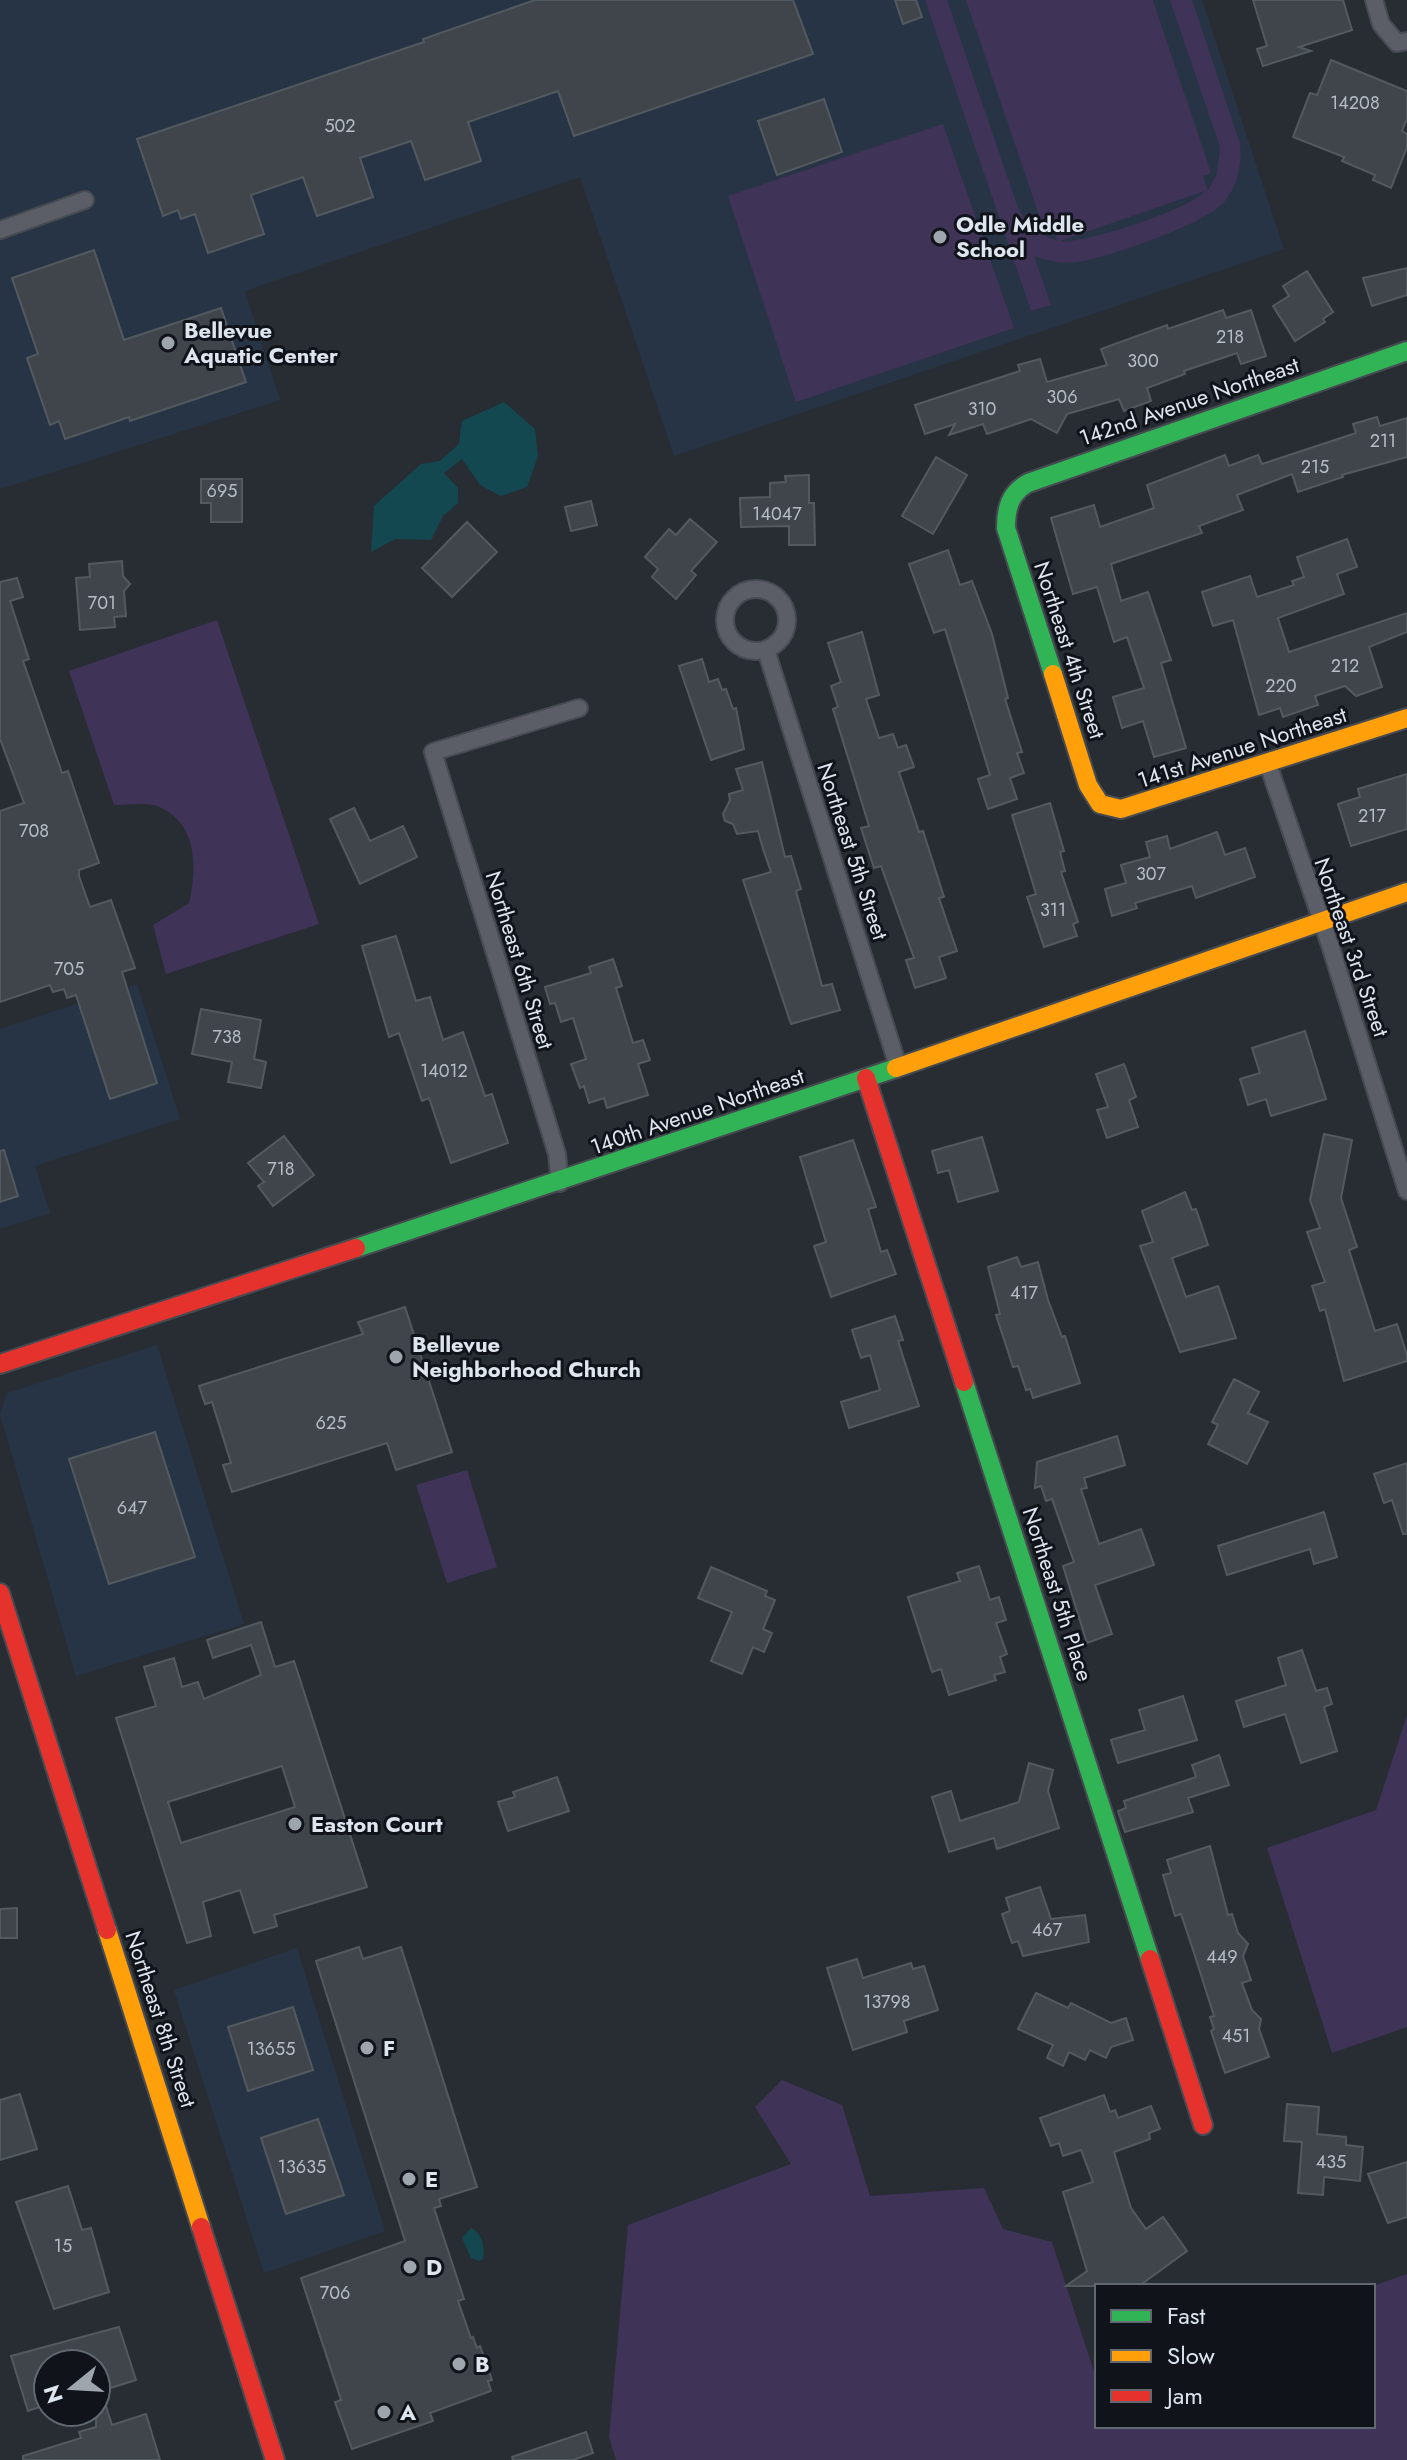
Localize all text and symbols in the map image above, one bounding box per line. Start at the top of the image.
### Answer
house number: 14208 [1330,90,1380,116]
house number: 502 [324,113,356,139]
place label: Odle Middle School [956,208,1084,265]
marker: Odle Middle School [931,228,949,246]
place label: Bellevue Aquatic Center [183,314,338,371]
house number: 218 [1216,324,1244,350]
marker: Bellevue Aquatic Center [159,334,177,352]
street label: 142nd Avenue Northeast [1075,348,1304,454]
house number: 300 [1127,348,1159,374]
house number: 306 [1047,384,1078,410]
house number: 310 [968,396,997,422]
house number: 211 [1370,428,1396,454]
house number: 215 [1301,454,1329,480]
house number: 695 [207,478,237,504]
house number: 14047 [752,501,802,527]
street label: Northeast 4th Street [1026,557,1114,744]
house number: 701 [88,590,116,616]
house number: 212 [1331,653,1359,679]
house number: 220 [1265,673,1297,699]
street label: 141st Avenue Northeast [1133,698,1351,796]
street label: Northeast 5th Street [809,758,897,944]
house number: 217 [1358,803,1386,829]
house number: 708 [19,818,49,844]
street label: Northeast 3rd Street [1306,853,1398,1041]
house number: 307 [1136,861,1167,887]
street label: Northeast 6th Street [478,867,563,1054]
house number: 311 [1040,897,1066,923]
house number: 705 [54,956,84,982]
house number: 738 [212,1024,242,1050]
house number: 14012 [420,1058,468,1084]
street label: 140th Avenue Northeast [586,1059,809,1163]
house number: 718 [267,1156,295,1182]
house number: 417 [1010,1280,1039,1306]
place label: Bellevue Neighborhood Church [412,1328,641,1385]
marker: Bellevue Neighborhood Church [387,1348,405,1366]
house number: 625 [316,1410,346,1436]
house number: 647 [117,1495,148,1521]
street label: Northeast 5th Place [1015,1503,1101,1685]
place label: Easton Court [311,1808,442,1840]
marker: Easton Court [286,1815,304,1833]
house number: 467 [1032,1917,1063,1943]
street label: Northeast 8th Street [117,1927,205,2112]
house number: 449 [1206,1944,1238,1970]
house number: 13798 [863,1989,911,2015]
house number: 451 [1222,2023,1250,2049]
place label: F [383,2032,395,2064]
house number: 13655 [247,2036,295,2062]
marker: F [358,2039,376,2057]
house number: 435 [1316,2149,1346,2175]
house number: 13635 [278,2154,326,2180]
place label: E [425,2163,438,2195]
marker: E [400,2170,418,2188]
house number: 15 [54,2233,72,2259]
place label: D [426,2251,442,2283]
marker: D [401,2258,419,2276]
house number: 706 [320,2280,350,2306]
legend [1095,2284,1375,2428]
text: Fast [1167,2298,1205,2333]
text: Slow [1167,2338,1215,2373]
north arrow [32,2348,112,2428]
place label: B [475,2348,490,2380]
marker: B [450,2355,468,2373]
text: Jam [1164,2378,1203,2413]
text: N [35,2381,71,2407]
place label: A [399,2396,417,2428]
marker: A [375,2403,393,2421]

